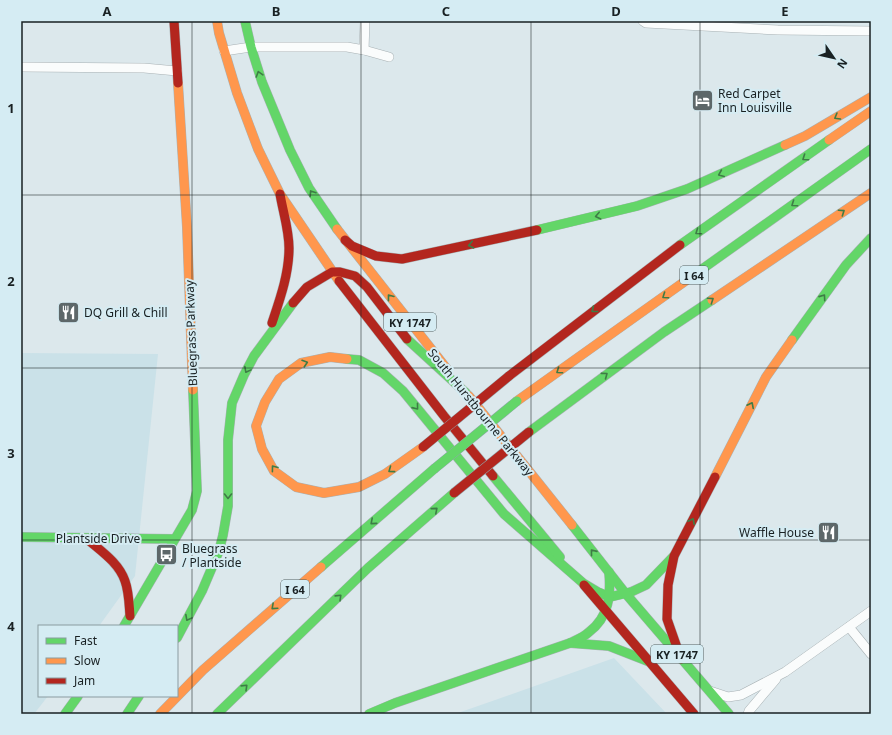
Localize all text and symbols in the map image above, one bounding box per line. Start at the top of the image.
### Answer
text: A [103,2,112,20]
text: B [272,2,280,20]
text: C [442,2,450,20]
text: D [611,2,621,20]
text: E [781,2,789,20]
north arrow [814,38,854,78]
text: N [834,56,851,72]
one-way arrow [255,71,264,78]
place label: Red Carpet Inn Louisville [718,85,792,116]
hotel icon: Red Carpet Inn Louisville [689,87,715,113]
text: 1 [7,99,15,117]
one-way arrow [834,112,841,120]
one-way arrow [802,153,809,160]
one-way arrow [717,169,725,177]
one-way arrow [309,190,317,197]
one-way arrow [791,199,798,206]
one-way arrow [838,210,845,217]
one-way arrow [595,211,602,220]
one-way arrow [695,227,702,235]
one-way arrow [468,240,474,248]
road number: I 64 [680,266,708,284]
text: 2 [7,272,15,290]
street label: Bluegrass Parkway [181,279,201,386]
one-way arrow [662,291,669,299]
one-way arrow [388,294,395,301]
one-way arrow [818,294,826,301]
one-way arrow [707,297,714,305]
restaurant icon: DQ Grill & Chill [56,299,82,325]
place label: DQ Grill & Chill [84,304,168,321]
one-way arrow [592,306,599,313]
road number: KY 1747 [384,313,436,331]
street label: South Hurstbourne Parkway [424,345,538,480]
one-way arrow [301,359,308,368]
one-way arrow [244,366,252,373]
one-way arrow [556,366,563,374]
one-way arrow [601,373,608,380]
one-way arrow [412,402,419,409]
one-way arrow [747,402,754,410]
text: 3 [7,444,15,462]
one-way arrow [389,465,396,472]
one-way arrow [271,466,278,473]
one-way arrow [224,493,232,499]
one-way arrow [430,507,438,514]
one-way arrow [370,517,377,524]
one-way arrow [687,518,695,525]
restaurant icon: Waffle House [816,519,842,545]
place label: Waffle House [739,524,814,541]
street label: Plantside Drive [56,530,141,547]
place label: Bluegrass / Plantside [182,540,242,571]
bus stop icon: Bluegrass / Plantside [153,542,179,568]
one-way arrow [591,550,598,557]
road number: I 64 [281,580,309,598]
one-way arrow [334,594,342,602]
one-way arrow [272,602,279,609]
one-way arrow [185,614,192,622]
text: 4 [7,617,15,635]
legend [38,625,178,697]
text: Fast [74,632,98,649]
road number: KY 1747 [651,645,703,663]
text: Slow [74,652,101,669]
text: Jam [73,672,95,689]
one-way arrow [240,684,248,692]

